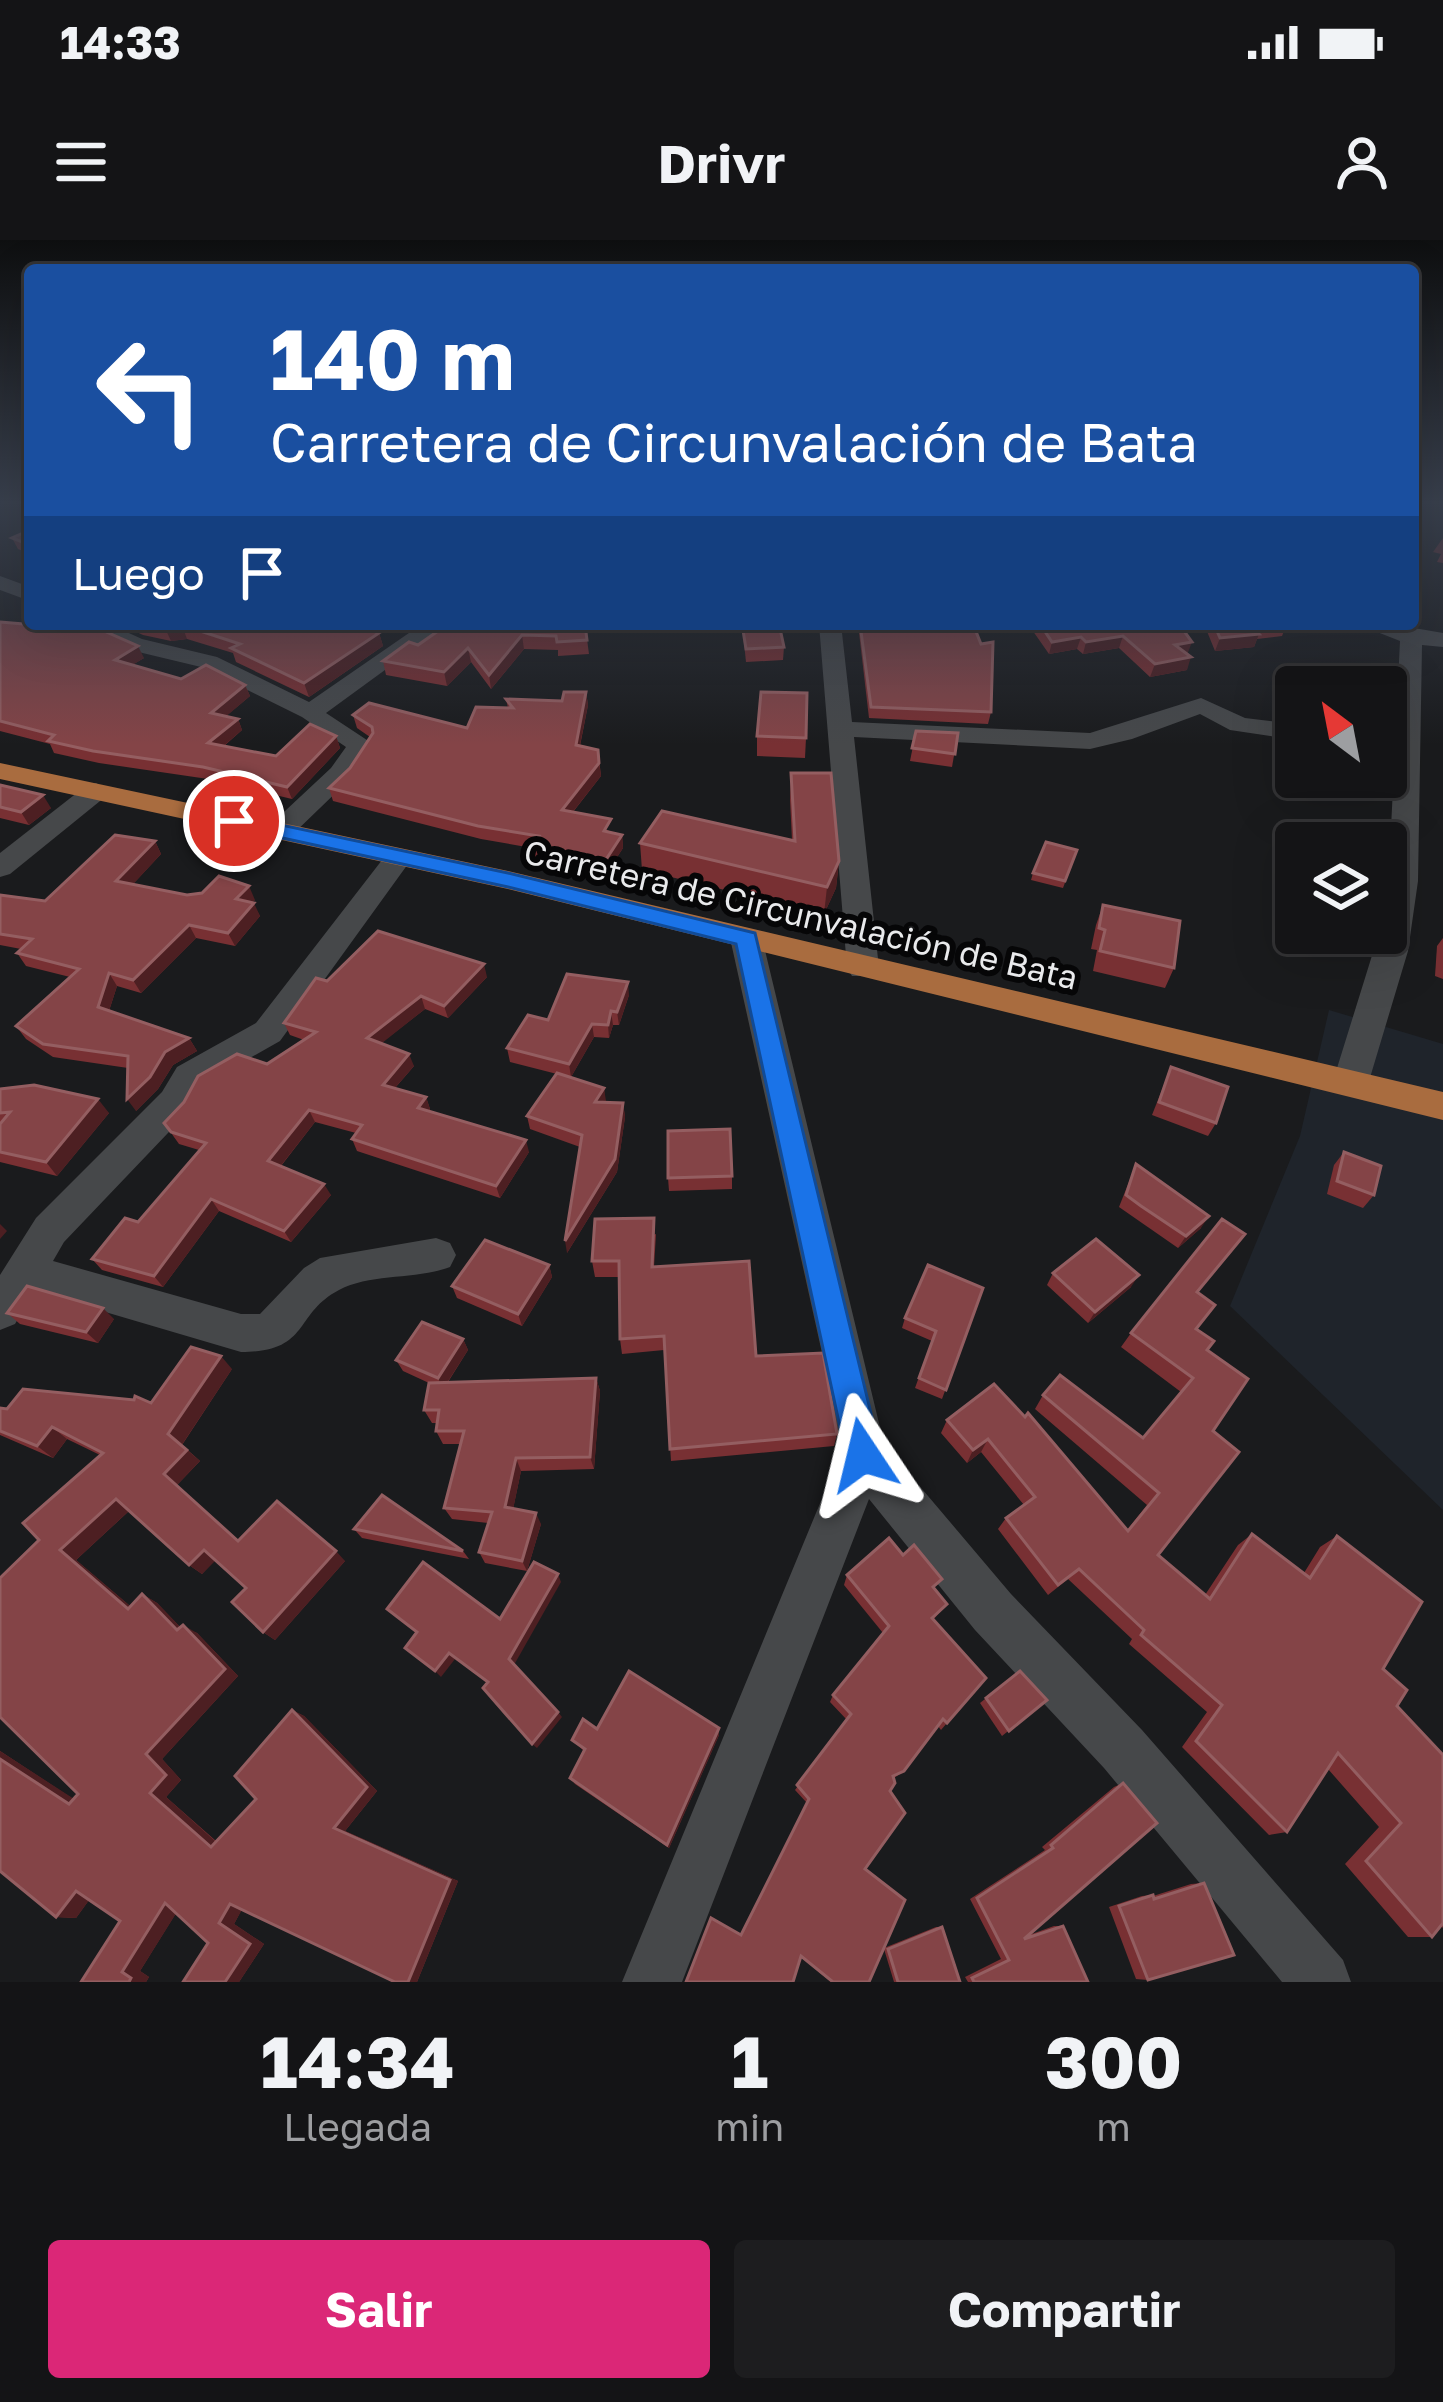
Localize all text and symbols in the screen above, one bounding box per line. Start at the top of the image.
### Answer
text: 14:33 [60,15,181,69]
icon: menu [48,129,114,195]
icon: person [1329,129,1395,195]
text: Drivr [658,130,785,195]
text: 140 m [270,308,515,408]
icon: left [72,312,228,468]
text: Carretera de Circunvalación de Bata [270,409,1198,474]
icon: arrive [229,540,295,606]
text: Luego [72,546,205,600]
north arrow [1275,666,1407,798]
map controls [1275,666,1407,954]
pin [183,770,285,872]
icon: arrive [201,788,267,854]
button: layers [1275,822,1407,954]
street label: Carretera de Circunvalación de Bata [520,831,1082,997]
position arrow [800,1392,926,1518]
text: 14:34 [261,2017,455,2104]
text: 1 [731,2017,768,2104]
text: 300 [1045,2017,1182,2104]
text: Llegada [283,2103,432,2150]
text: min [715,2103,784,2150]
text: m [1096,2103,1131,2150]
button: Salir [48,2240,710,2378]
button: Compartir [734,2240,1395,2378]

